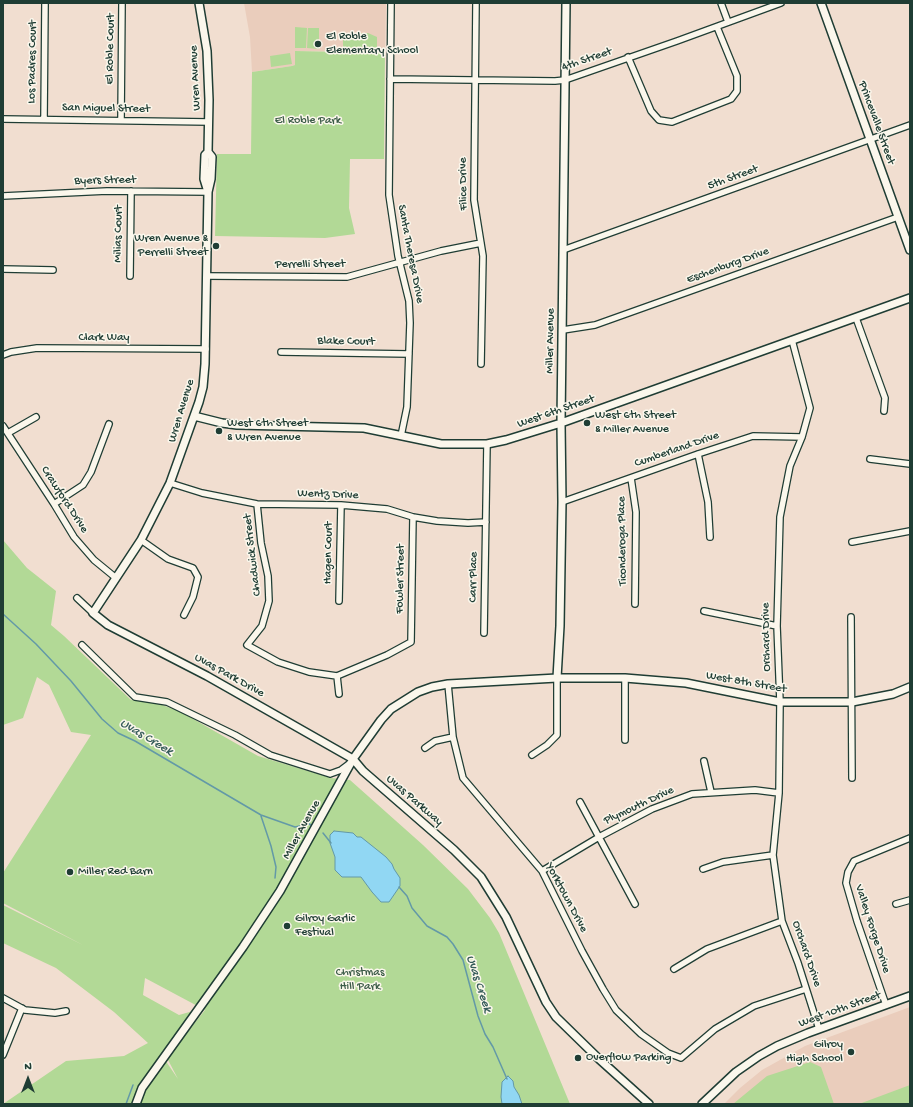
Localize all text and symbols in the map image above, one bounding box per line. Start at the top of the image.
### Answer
street label: El Roble Court [103,13,119,85]
street label: Los Padres Court [25,20,41,104]
place label: El Roble Elementary School [326,30,418,58]
marker: El Roble Elementary School [313,39,323,49]
street label: Wren Avenue [187,45,205,111]
street label: 4th Street [560,45,614,75]
street label: Princevalle Street [854,79,898,167]
street label: San Miguel Street [62,101,150,117]
park label: El Roble Park [275,114,341,128]
street label: Filice Drive [456,157,472,211]
street label: 5th Street [706,162,760,194]
street label: Byers Street [74,173,136,189]
street label: Santa Theresa Drive [393,203,427,305]
street label: Milias Court [111,205,127,263]
place label: Wren Avenue & Perrelli Street [134,232,208,260]
marker: Wren Avenue & Perrelli Street [211,241,221,251]
street label: Eschenburg Drive [685,244,771,288]
street label: Perrelli Street [275,258,345,272]
street label: Miller Avenue [543,308,559,374]
street label: Clark Way [78,331,130,345]
street label: Blake Court [317,334,375,350]
street label: Wren Avenue [166,378,198,444]
street label: West 6th Street [515,392,597,432]
place label: West 6th Street & Miller Avenue [595,409,676,437]
place label: West 6th Street & Wren Avenue [227,417,308,445]
marker: West 6th Street & Miller Avenue [582,418,592,428]
marker: West 6th Street & Wren Avenue [214,426,224,436]
street label: Cumberland Drive [633,429,721,471]
street label: Crawford Drive [37,464,91,536]
street label: Wentz Drive [297,487,359,503]
street label: Ticonderoga Place [615,496,631,586]
street label: Chadwick Street [241,513,265,597]
street label: Hagen Court [321,522,337,584]
street label: Fowler Street [393,544,409,614]
street label: Carr Place [466,552,482,602]
street label: Orchard Drive [759,602,775,672]
street label: Uvas Park Drive [191,651,267,701]
street label: West 8th Street [705,669,787,697]
water label: Uvas Creek [117,716,175,760]
street label: Uvas Parkway [383,772,445,830]
street label: Plymouth Drive [602,783,676,829]
street label: Miller Avenue [280,798,324,862]
street label: Yorktown Drive [542,861,590,935]
place label: Miller Red Barn [78,865,153,879]
marker: Miller Red Barn [65,867,75,877]
street label: Valley Forge Drive [851,883,893,975]
place label: Gilroy Garlic Festival [295,912,355,940]
street label: Orchard Drive [788,919,824,989]
marker: Gilroy Garlic Festival [282,921,292,931]
water label: Uvas Creek [461,953,495,1015]
park label: Christmas Hill Park [336,966,384,994]
street label: West 10th Street [797,988,883,1032]
place label: Gilroy High School [786,1038,843,1066]
marker: Gilroy High School [846,1047,856,1057]
place label: Overflow Parking [586,1051,672,1065]
marker: Overflow Parking [573,1053,583,1063]
north arrow [8,1059,48,1099]
text: N [24,1061,32,1073]

